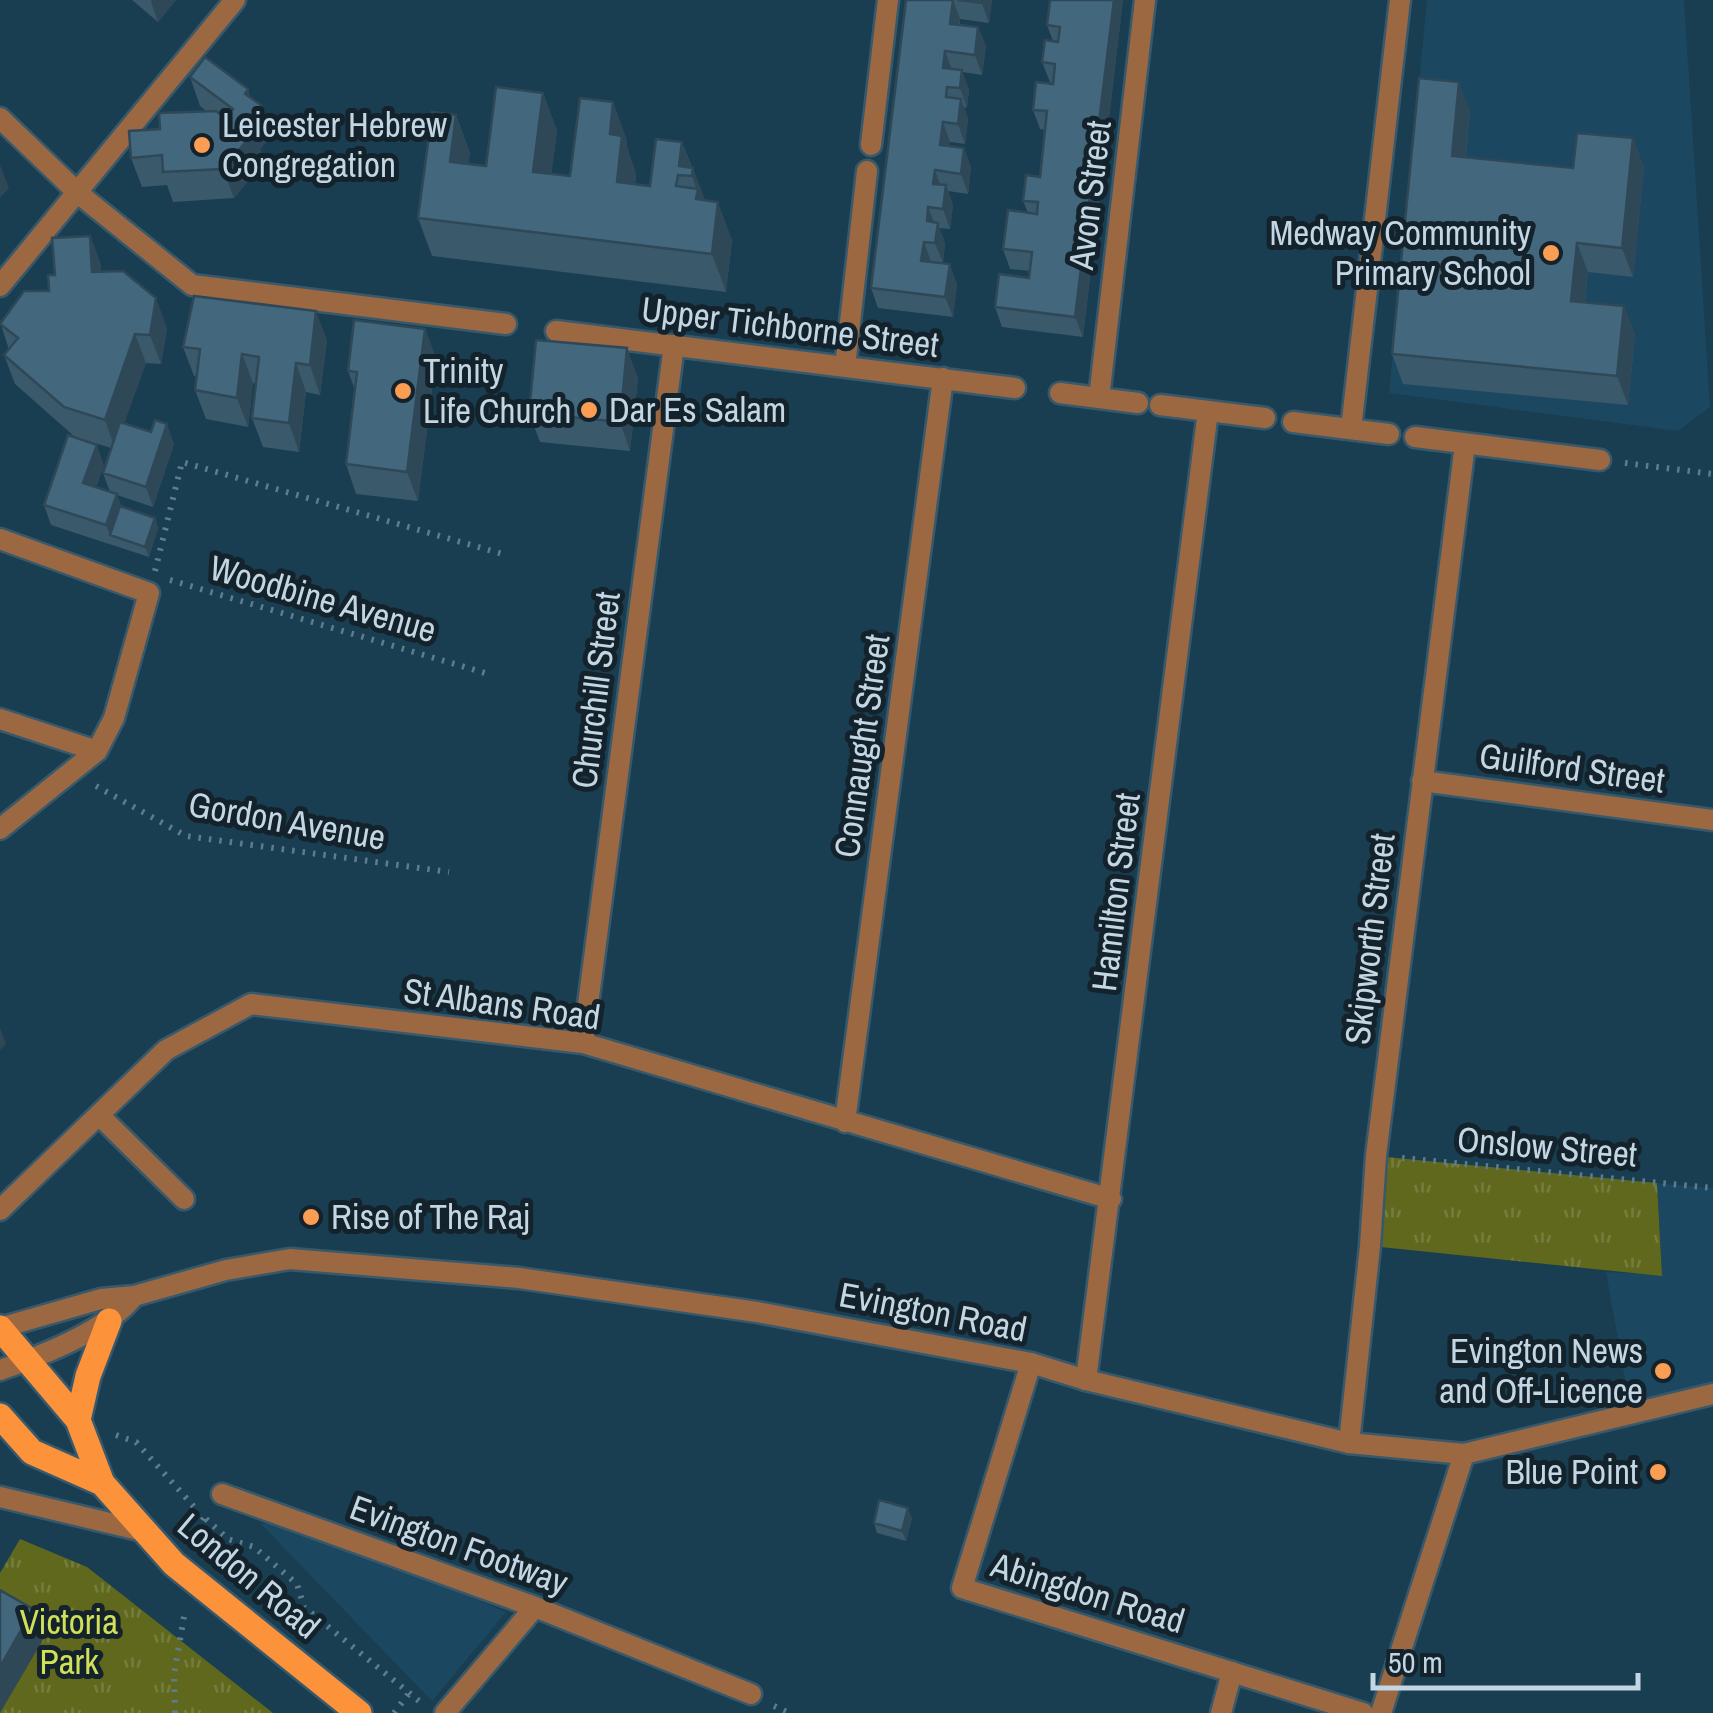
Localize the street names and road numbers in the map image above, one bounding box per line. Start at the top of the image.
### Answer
street label: Avon Street [1057,118,1122,273]
street label: Upper Tichborne Street [639,285,941,368]
street label: Woodbine Avenue [204,544,442,653]
street label: Churchill Street [560,589,631,791]
street label: Connaught Street [823,631,900,861]
street label: Guilford Street [1476,731,1668,804]
street label: Gordon Avenue [185,780,389,861]
street label: Hamilton Street [1080,790,1151,994]
street label: Skipworth Street [1333,831,1406,1047]
street label: St Albans Road [401,966,603,1041]
street label: Onslow Street [1455,1115,1639,1178]
street label: Evington Road [835,1270,1031,1353]
street label: Evington Footway [344,1483,575,1606]
street label: London Road [168,1502,330,1649]
street label: Abingdon Road [985,1541,1190,1644]

